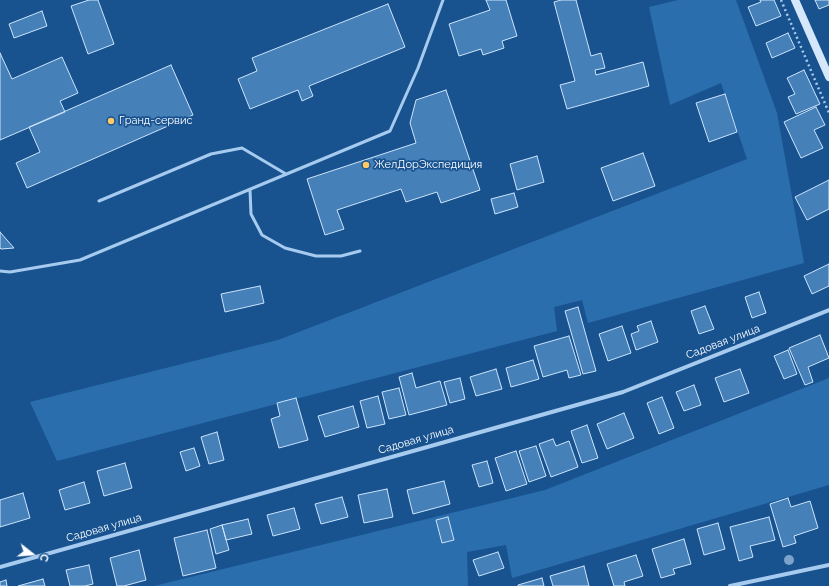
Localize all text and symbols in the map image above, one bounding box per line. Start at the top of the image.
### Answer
place label: Гранд-сервис [119,114,193,128]
marker: Гранд-сервис [106,116,116,126]
place label: ЖелДорЭкспедиция [374,158,482,172]
marker: ЖелДорЭкспедиция [361,160,371,170]
street label: Садовая улица [684,322,762,362]
street label: Садовая улица [377,423,455,457]
street label: Садовая улица [65,511,143,545]
north arrow [12,534,52,574]
text: С [37,552,51,563]

